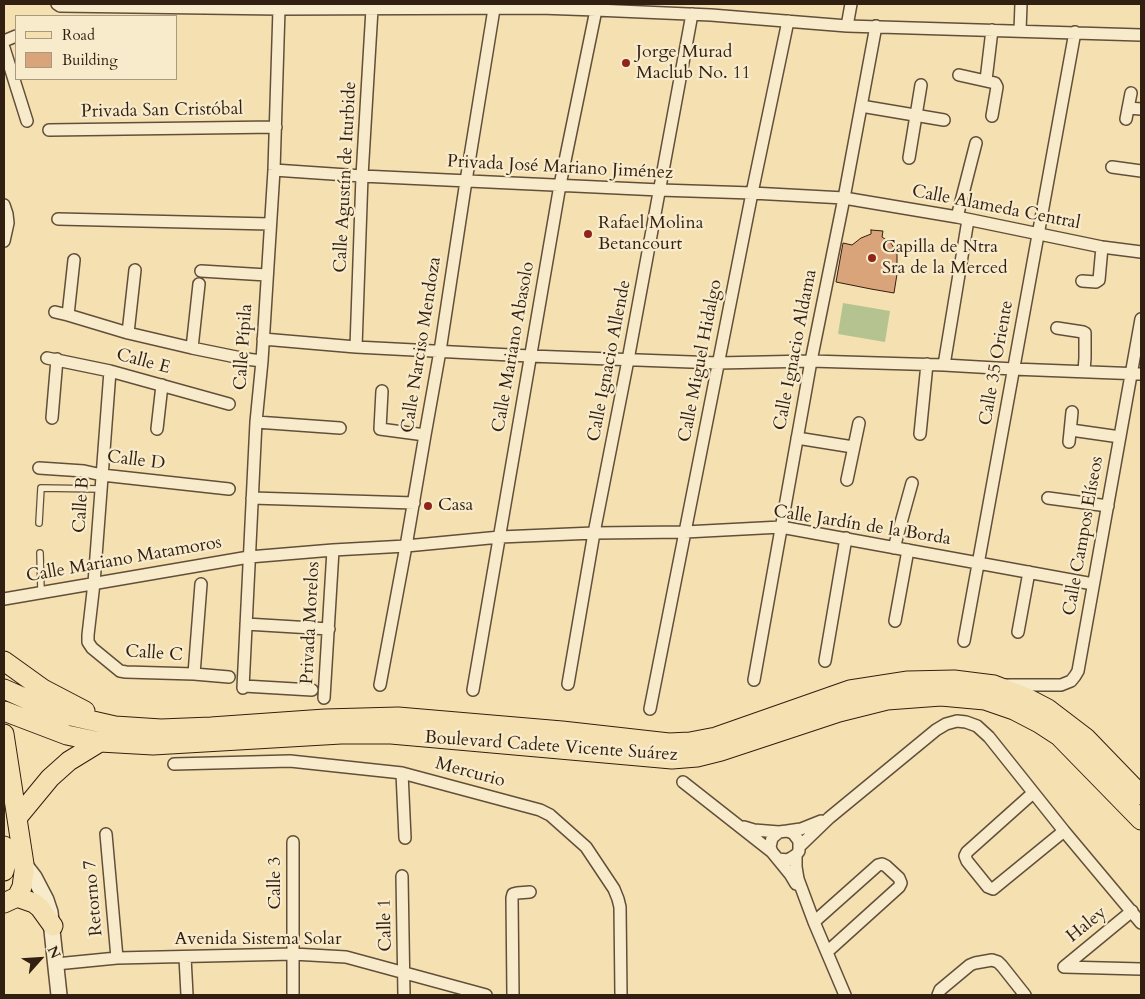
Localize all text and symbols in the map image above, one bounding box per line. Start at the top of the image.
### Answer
legend [15,15,178,80]
text: Road [62,25,95,45]
place label: Jorge Murad Maclub No. 11 [636,42,751,84]
text: Building [62,50,118,70]
marker: Jorge Murad Maclub No. 11 [620,57,632,69]
street label: Calle Agustín de Iturbide [330,81,362,273]
street label: Privada San Cristóbal [81,99,243,123]
street label: Privada José Mariano Jiménez [447,151,673,185]
street label: Calle Alameda Central [910,181,1082,235]
place label: Rafael Molina Betancourt [598,213,703,255]
marker: Rafael Molina Betancourt [582,228,594,240]
place label: Capilla de Ntra Sra de la Merced [882,237,1008,280]
marker: Capilla de Ntra Sra de la Merced [866,252,878,264]
street label: Calle Narciso Mendoza [397,256,447,434]
street label: Calle Mariano Abasolo [488,260,540,434]
street label: Calle Ignacio Aldama [770,268,822,432]
street label: Calle Ignacio Allende [584,278,636,444]
street label: Calle Miguel Hidalgo [675,278,727,444]
street label: Calle 35 Oriente [975,299,1019,427]
street label: Calle Pípila [230,303,258,391]
street label: Calle E [114,344,172,380]
street label: Calle D [106,447,166,475]
street label: Calle Campos Elíseos [1059,455,1109,617]
street label: Calle B [69,476,95,534]
place label: Casa [438,495,473,517]
marker: Casa [422,500,434,512]
street label: Calle Jardín de la Borda [772,501,952,551]
street label: Calle Mariano Matamoros [25,532,223,588]
street label: Privada Morelos [297,561,325,685]
street label: Calle C [125,641,183,667]
street label: Boulevard Cadete Vicente Suárez [424,727,678,767]
street label: Mercurio [433,753,507,793]
street label: Calle 3 [265,857,287,909]
street label: Retorno 7 [80,859,108,937]
street label: Calle 1 [375,898,397,952]
street label: Haley [1063,902,1111,948]
street label: Avenida Sistema Solar [174,929,342,951]
north arrow [15,934,65,984]
text: N [43,943,65,962]

